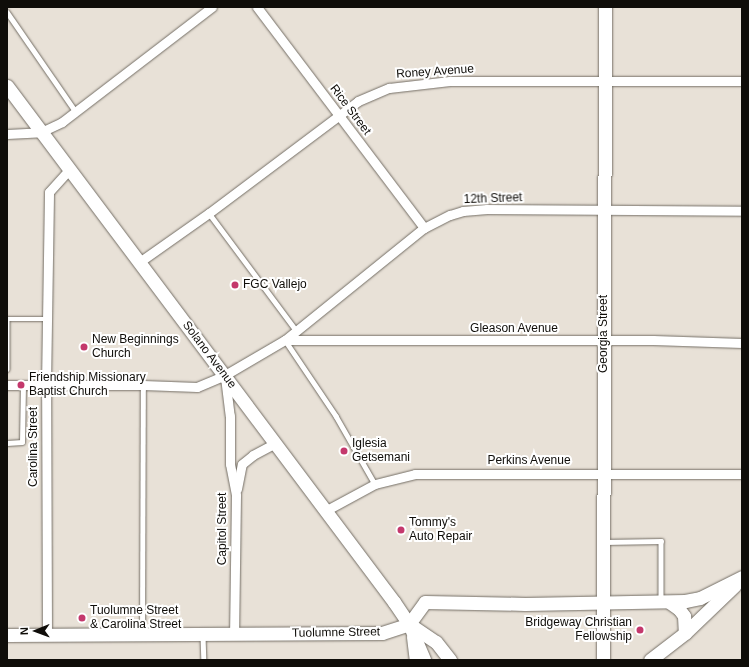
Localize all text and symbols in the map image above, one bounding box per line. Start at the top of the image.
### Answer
street label: Roney Avenue [395,62,475,82]
street label: Rice Street [326,82,374,138]
street label: 12th Street [463,191,523,207]
place label: FGC Vallejo [243,278,307,292]
marker: FGC Vallejo [230,280,240,290]
street label: Georgia Street [597,295,611,373]
street label: Solano Avenue [179,318,239,392]
street label: Gleason Avenue [470,322,558,336]
place label: New Beginnings Church [92,333,179,361]
marker: New Beginnings Church [79,342,89,352]
place label: Friendship Missionary Baptist Church [29,371,146,399]
marker: Friendship Missionary Baptist Church [16,380,26,390]
street label: Carolina Street [27,407,41,487]
place label: Iglesia Getsemani [352,437,410,465]
marker: Iglesia Getsemani [339,446,349,456]
street label: Perkins Avenue [487,454,571,468]
street label: Capitol Street [216,493,230,565]
place label: Tommy's Auto Repair [409,516,472,544]
marker: Tommy's Auto Repair [396,525,406,535]
place label: Tuolumne Street & Carolina Street [90,604,181,632]
north arrow [16,611,56,651]
marker: Tuolumne Street & Carolina Street [77,613,87,623]
place label: Bridgeway Christian Fellowship [525,616,632,644]
street label: Tuolumne Street [292,625,380,641]
marker: Bridgeway Christian Fellowship [635,625,645,635]
text: N [18,627,30,635]

